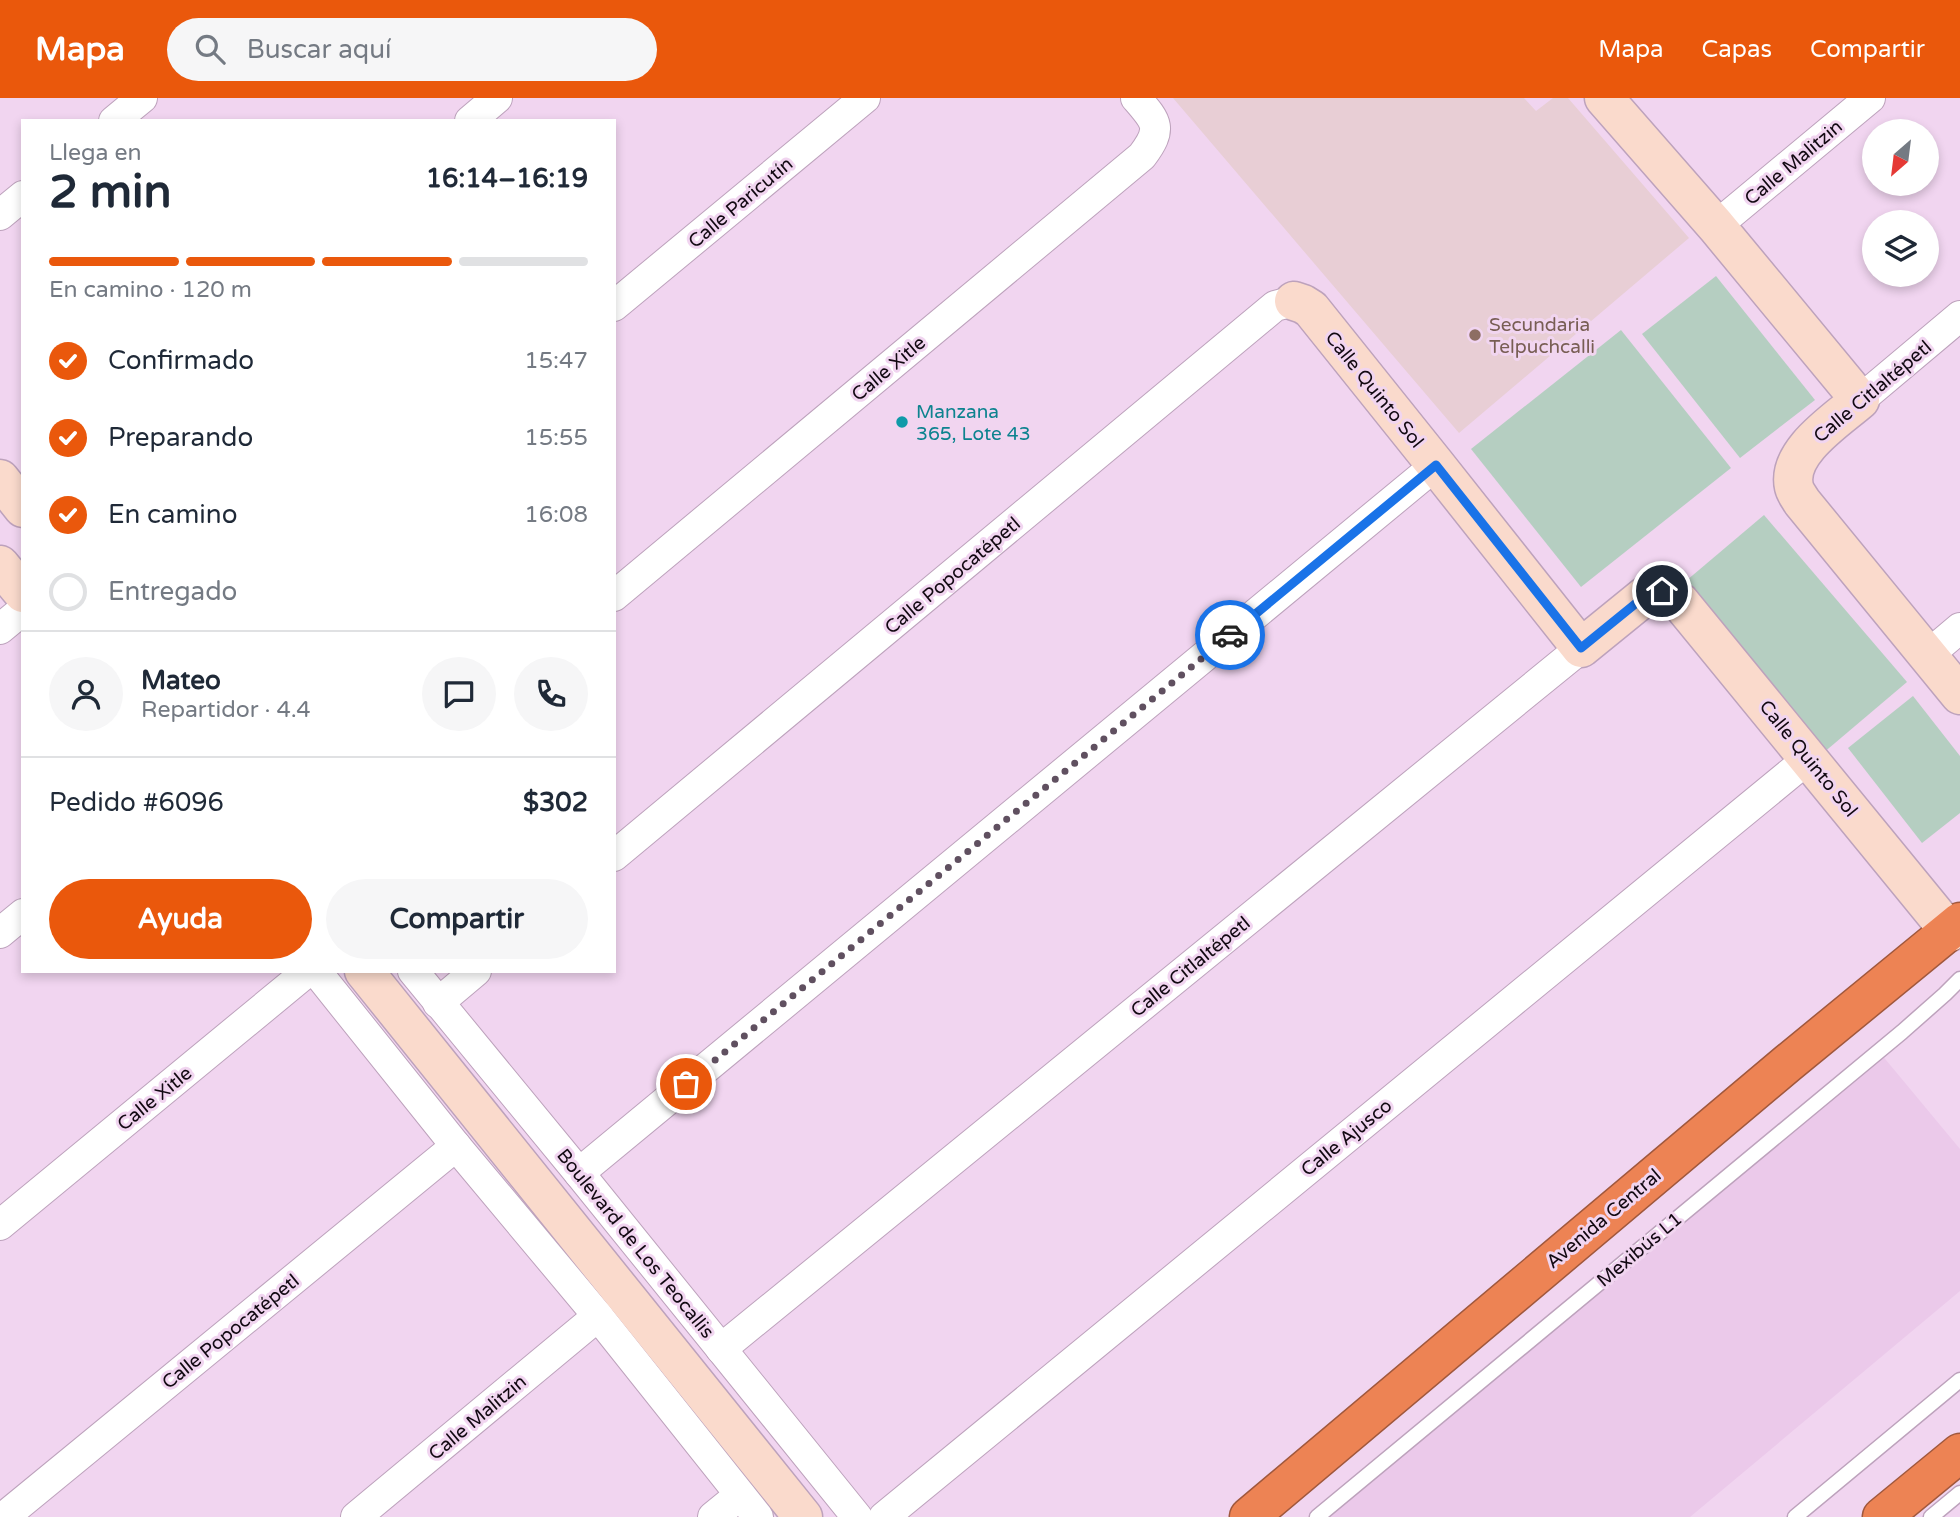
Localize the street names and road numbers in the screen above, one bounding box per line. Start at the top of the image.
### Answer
street label: Calle Malitzin [1740,116,1847,210]
street label: Calle Paricutín [684,153,797,253]
street label: Calle Quinto Sol [1320,327,1428,452]
street label: Calle Xitle [847,332,930,406]
street label: Calle Citlaltépetl [1809,336,1936,447]
street label: Calle Popocatépetl [881,513,1025,639]
street label: Calle Quinto Sol [1754,696,1862,821]
street label: Calle Citlaltépetl [1127,912,1255,1022]
street label: Calle Xitle [113,1062,196,1135]
street label: Calle Ajusco [1297,1095,1396,1181]
street label: Boulevard de Los Teocallis [552,1145,718,1343]
street label: Avenida Central [1542,1164,1666,1273]
street label: Mexibús L1 [1593,1208,1687,1292]
street label: Calle Popocatépetl [158,1270,304,1394]
street label: Calle Malitzin [424,1371,531,1465]

